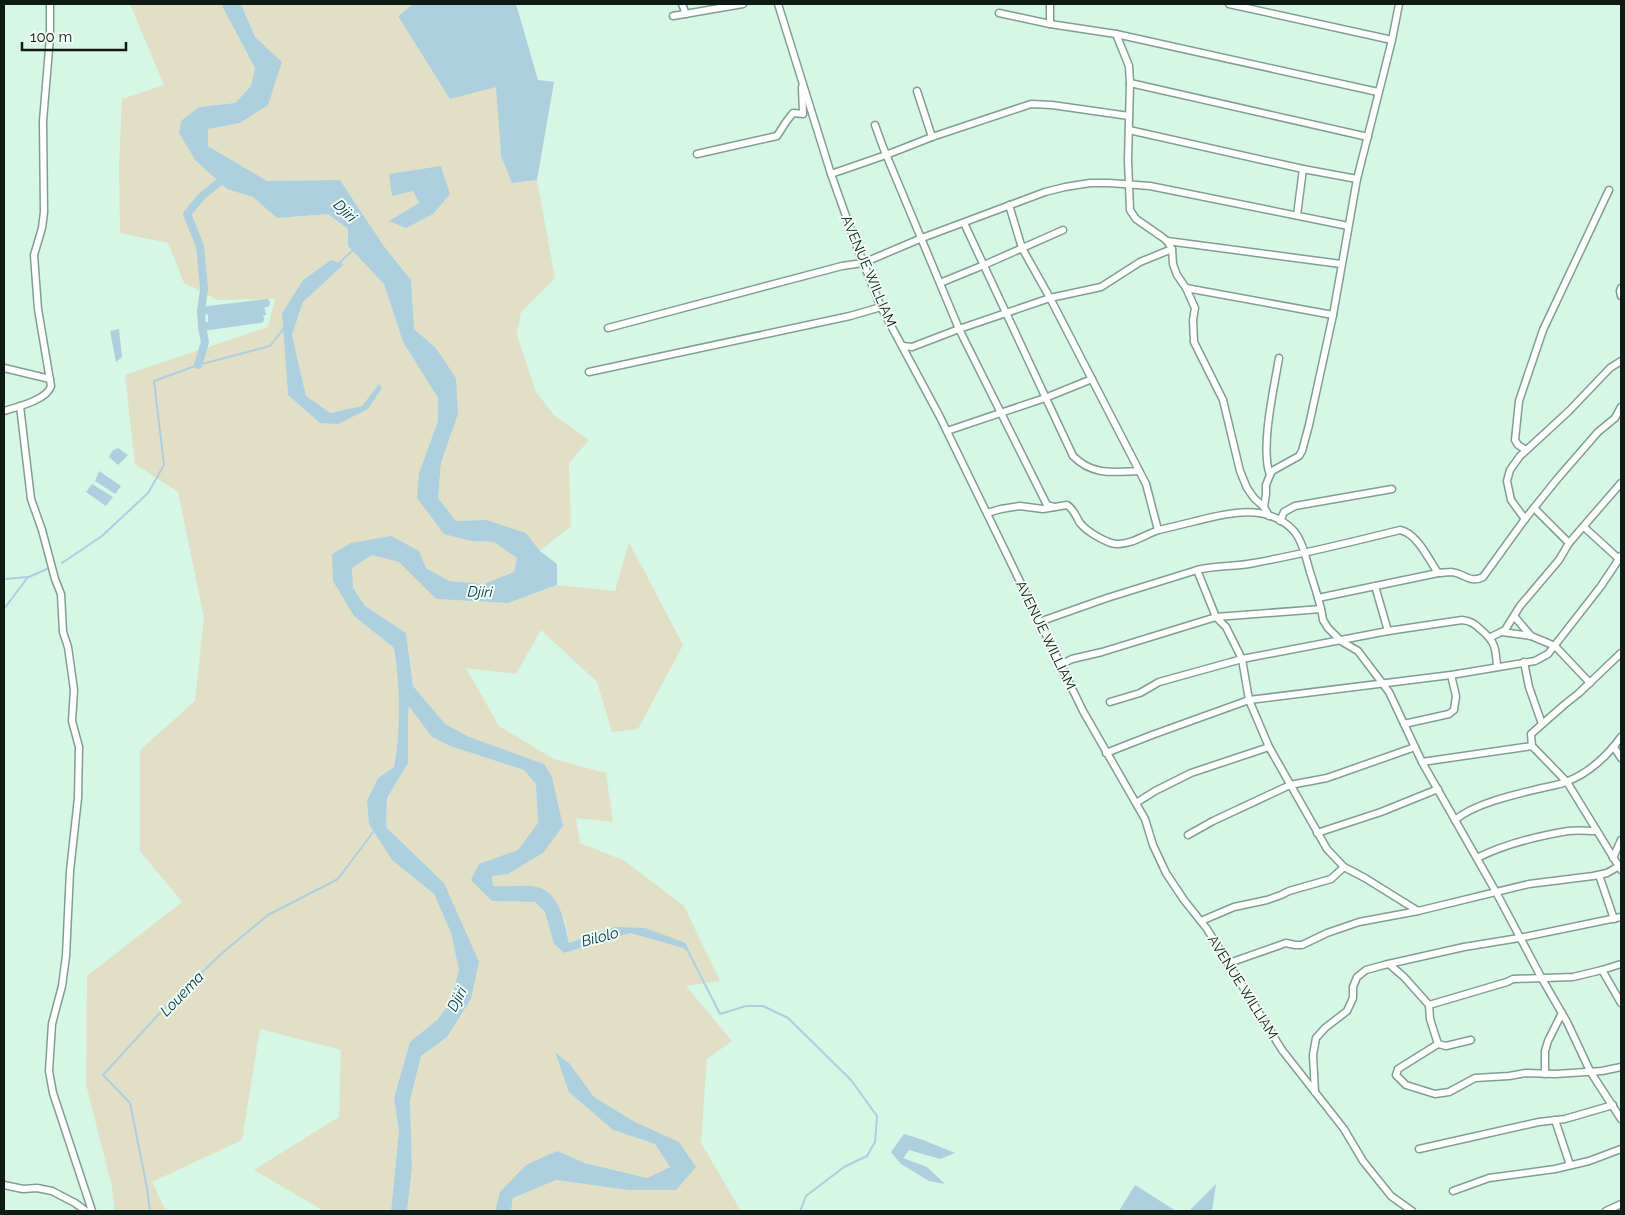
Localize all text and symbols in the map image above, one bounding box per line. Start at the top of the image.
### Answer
scale bar [22,20,126,52]
text: 100 m [30,28,72,46]
water label: Djiri [330,196,361,227]
street label: AVENUE WILLIAM [838,213,900,329]
street label: AVENUE WILLIAM [1013,578,1079,692]
water label: Djiri [467,583,494,601]
water label: Bilolo [579,923,621,951]
street label: AVENUE WILLIAM [1205,932,1281,1042]
water label: Louema [156,968,208,1020]
water label: Djiri [443,983,471,1014]

